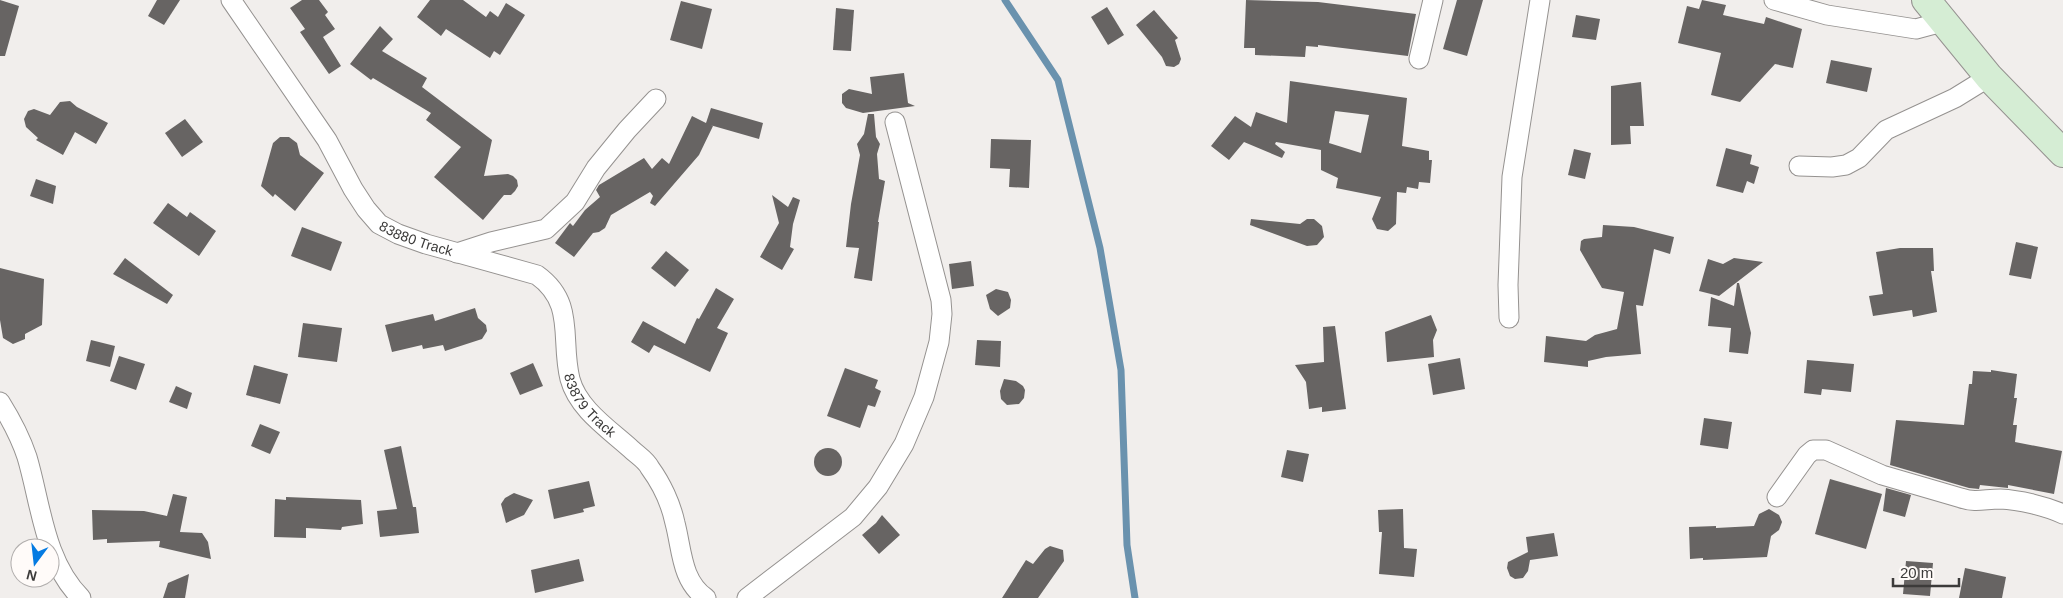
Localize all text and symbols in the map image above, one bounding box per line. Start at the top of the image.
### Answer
street label: 83880 Track [377,218,456,259]
street label: 83879 Track [561,372,620,441]
north arrow [10,538,60,588]
scale bar [1893,556,1959,588]
text: 20 m [1900,564,1933,581]
text: N [25,567,39,585]

